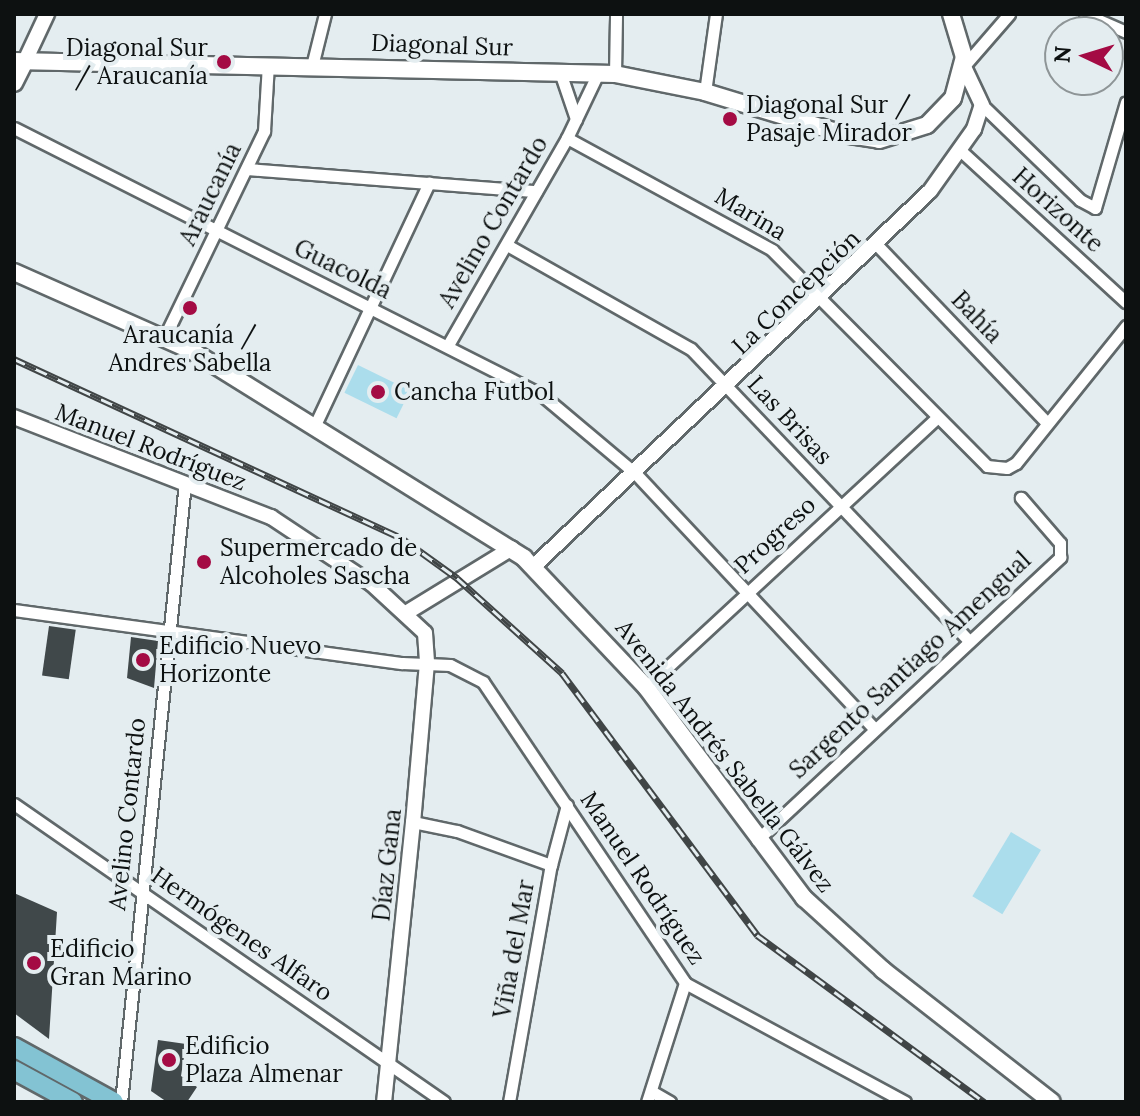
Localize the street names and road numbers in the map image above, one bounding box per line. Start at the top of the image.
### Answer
street label: Diagonal Sur [370,28,514,62]
street label: Avelino Contardo [432,131,554,313]
street label: Araucanía [173,138,247,250]
street label: Horizonte [1007,162,1109,258]
street label: Marina [710,181,792,247]
street label: La Concepción [726,224,866,360]
street label: Guacolda [290,233,396,305]
street label: Bahía [946,285,1008,349]
street label: Las Brisas [742,370,838,470]
street label: Manuel Rodríguez [51,397,251,497]
street label: Progreso [728,490,822,580]
street label: Sargento Santiago Amengual [783,546,1037,784]
street label: Avenida Andrés Sabella Gálvez [610,614,840,898]
street label: Avelino Contardo [103,716,151,912]
street label: Manuel Rodríguez [574,786,712,970]
street label: Díaz Gana [367,807,407,923]
street label: Hermógenes Alfaro [146,861,338,1007]
street label: Viña del Mar [488,877,540,1021]

